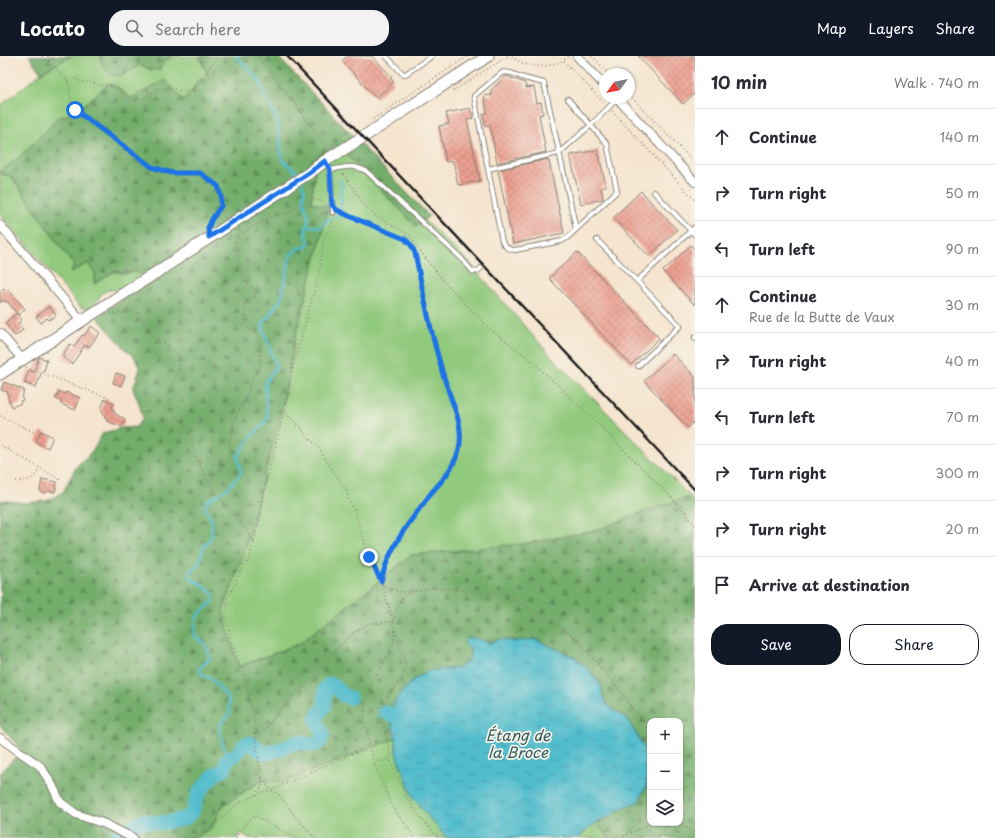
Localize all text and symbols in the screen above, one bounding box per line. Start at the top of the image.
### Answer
search box [109,10,389,46]
text: Locato [20,14,85,42]
icon: search [123,17,145,39]
text: Search here [155,17,241,40]
text: Map [817,18,847,39]
text: Layers [869,18,914,39]
text: Share [936,18,975,39]
north arrow [599,68,635,104]
text: 10 min [711,69,767,95]
text: Walk · 740 m [894,73,979,92]
route start [66,101,84,119]
text: Continue [749,125,817,148]
icon: ahead [711,126,733,148]
text: 140 m [940,127,979,146]
text: Turn right [749,181,826,204]
icon: right [711,182,733,204]
text: 50 m [945,183,979,202]
text: Turn left [749,237,815,260]
icon: left [711,238,733,260]
text: 90 m [946,239,979,258]
text: Continue [749,284,817,307]
icon: ahead [711,294,733,316]
text: 30 m [945,295,979,314]
text: Rue de la Butte de Vaux [749,307,894,326]
text: Turn right [749,349,826,372]
icon: right [711,350,733,372]
text: 40 m [945,351,979,370]
text: Turn left [749,405,815,428]
icon: left [711,406,733,428]
text: 70 m [946,407,979,426]
text: Turn right [749,461,826,484]
icon: right [711,462,733,484]
text: 300 m [935,463,979,482]
text: Turn right [749,517,826,540]
icon: right [711,518,733,540]
text: 20 m [945,519,979,538]
route end [360,548,378,566]
text: Arrive at destination [749,573,910,596]
icon: arrive [711,574,733,596]
button: Save [711,624,841,665]
button: Share [849,624,979,665]
map controls [647,718,683,826]
button: + [647,718,683,754]
water label: Étang de la Broce [486,723,551,763]
button: − [647,754,683,790]
button: layers [647,790,683,826]

